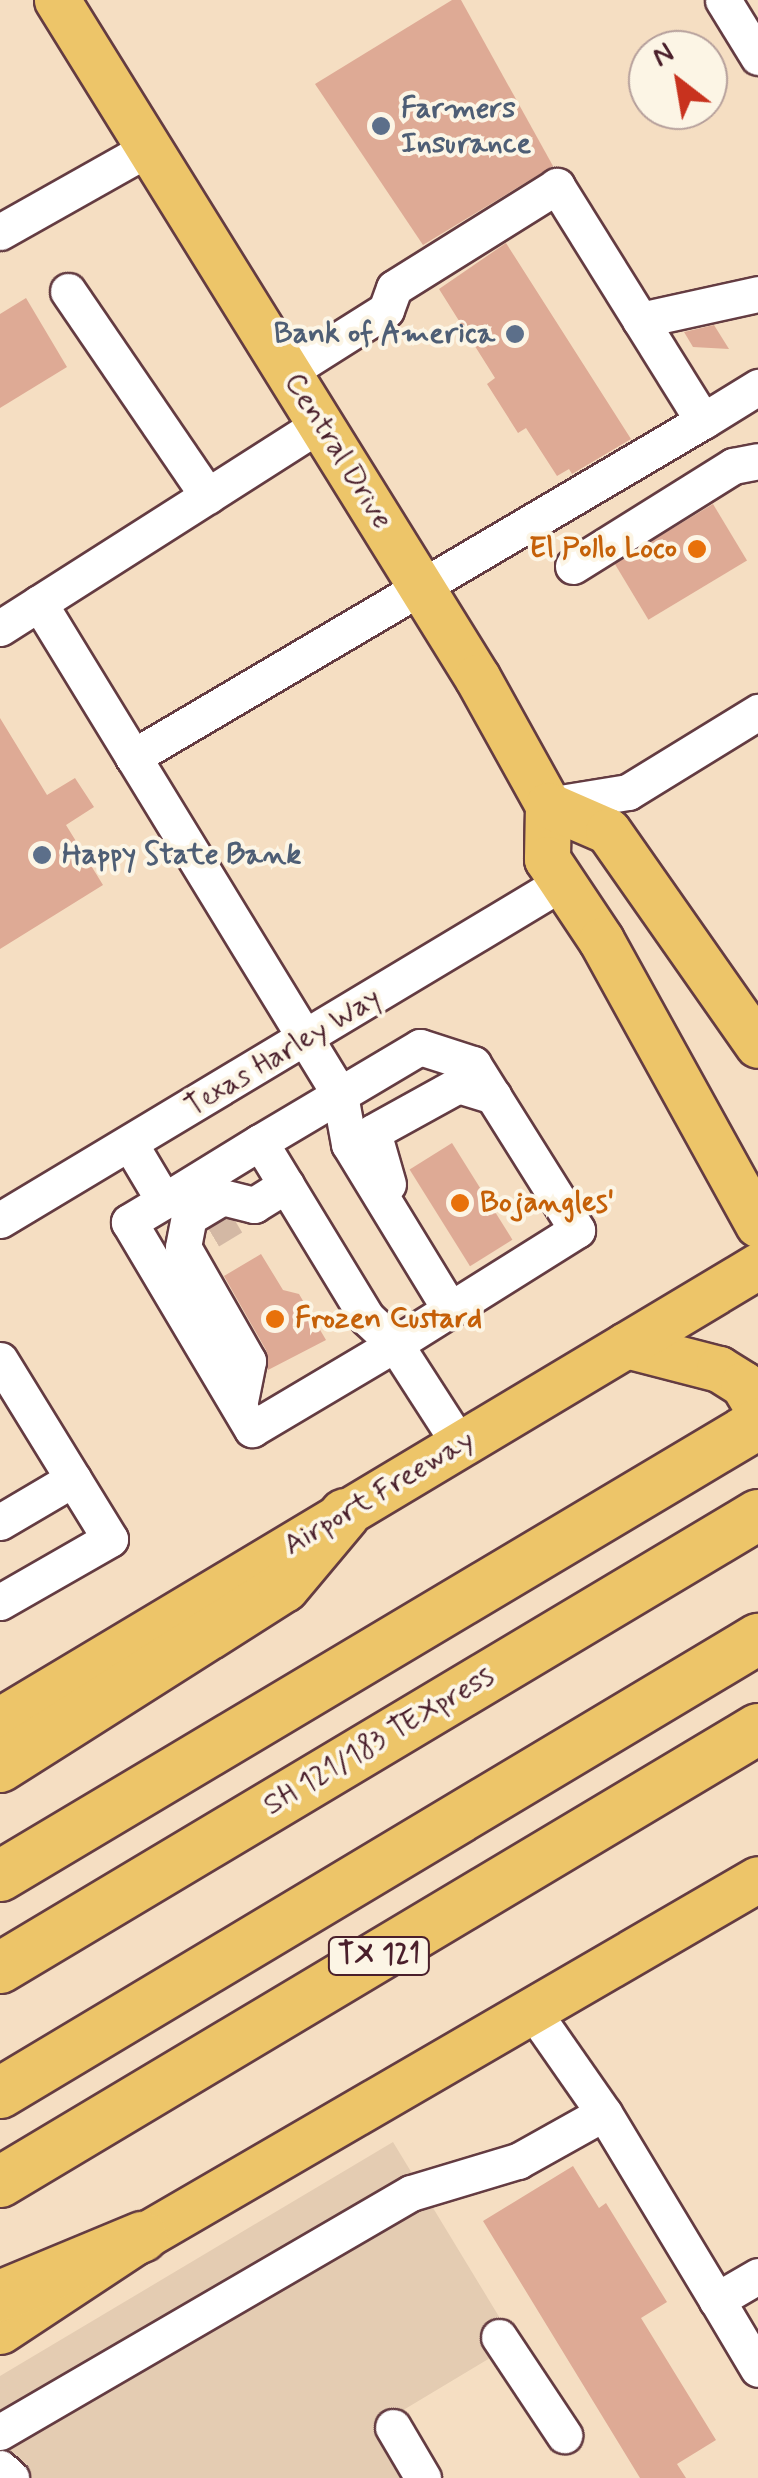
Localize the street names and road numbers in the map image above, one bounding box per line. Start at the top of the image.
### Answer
street label: Central Drive [276,367,400,535]
street label: Texas Harley Way [177,979,389,1127]
street label: Airport Freeway [278,1422,480,1564]
street label: SH 121/183 TEXpress [257,1658,501,1824]
road number: TX 121 [326,1933,432,1979]

